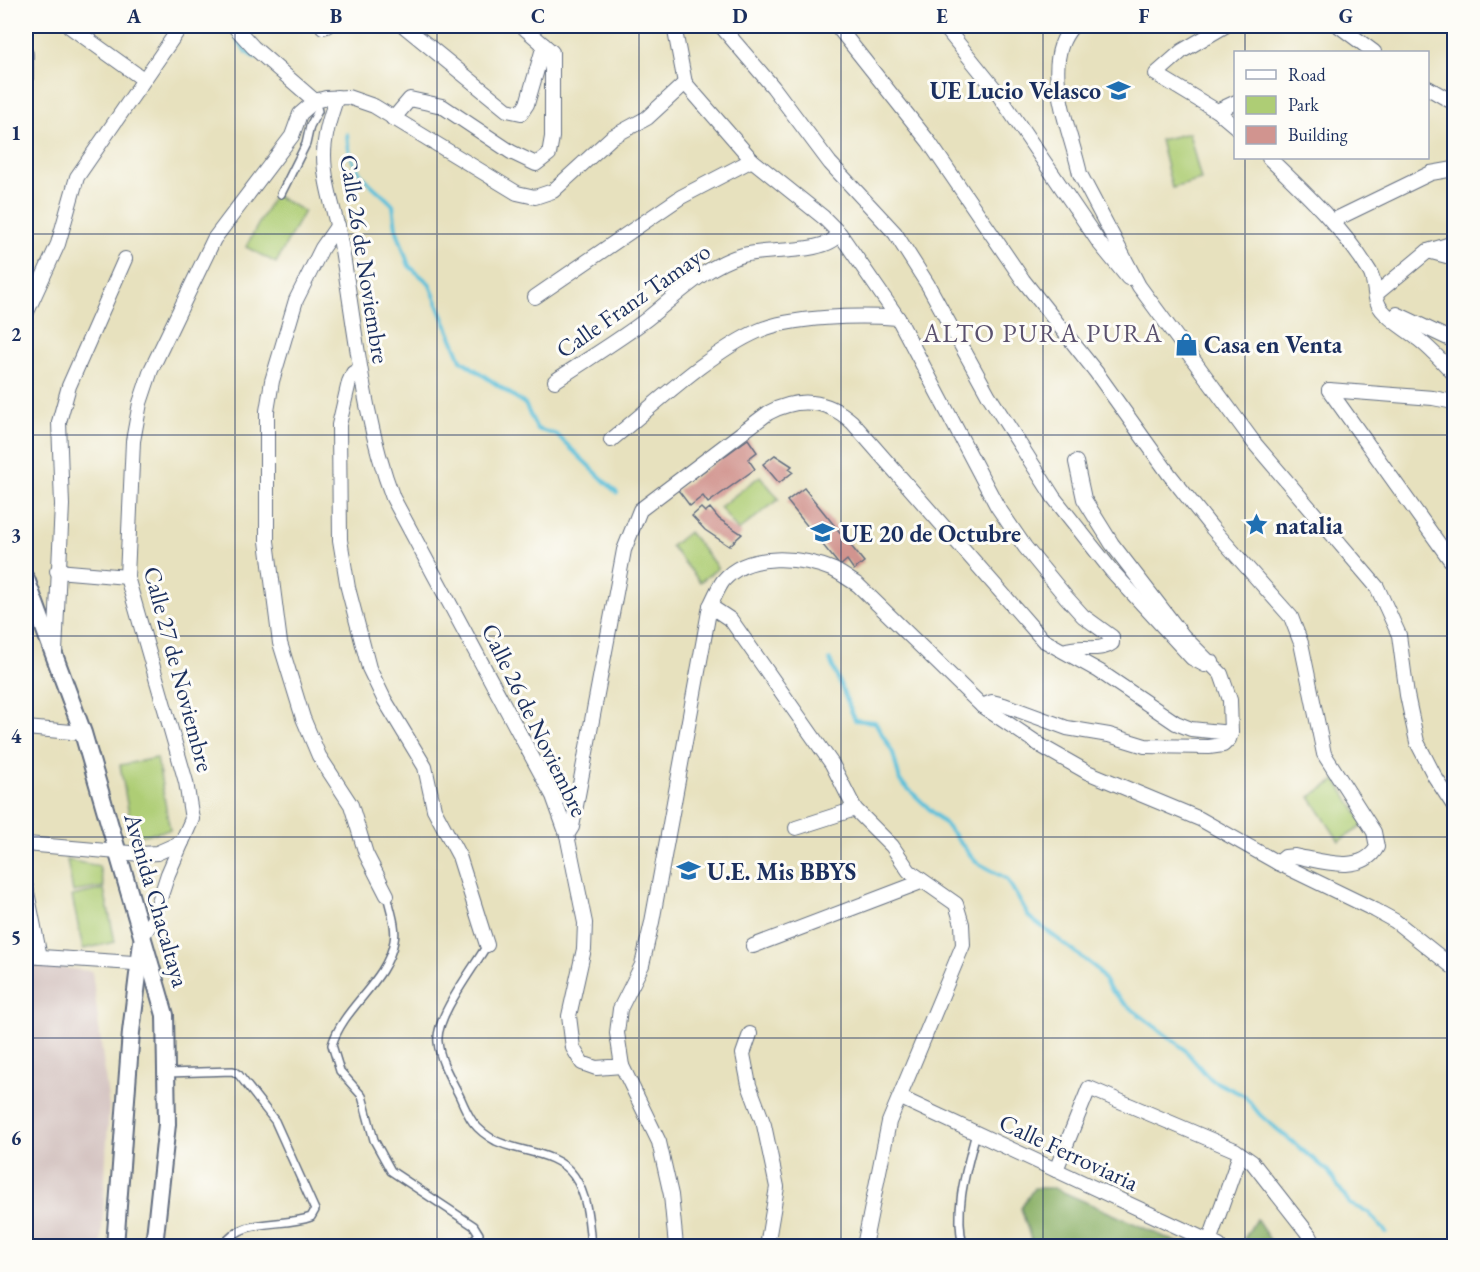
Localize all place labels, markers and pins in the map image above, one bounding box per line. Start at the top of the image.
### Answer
place label: UE Lucio Velasco [930,75,1101,106]
school or university icon: UE Lucio Velasco [1106,77,1132,103]
place label: Casa en Venta [1204,329,1343,360]
shop icon: Casa en Venta [1173,331,1199,357]
place label: natalia [1275,510,1344,541]
place icon: natalia [1244,512,1270,538]
place label: UE 20 de Octubre [841,518,1021,549]
school or university icon: UE 20 de Octubre [810,520,836,546]
place label: U.E. Mis BBYS [707,856,856,887]
school or university icon: U.E. Mis BBYS [676,858,702,884]

